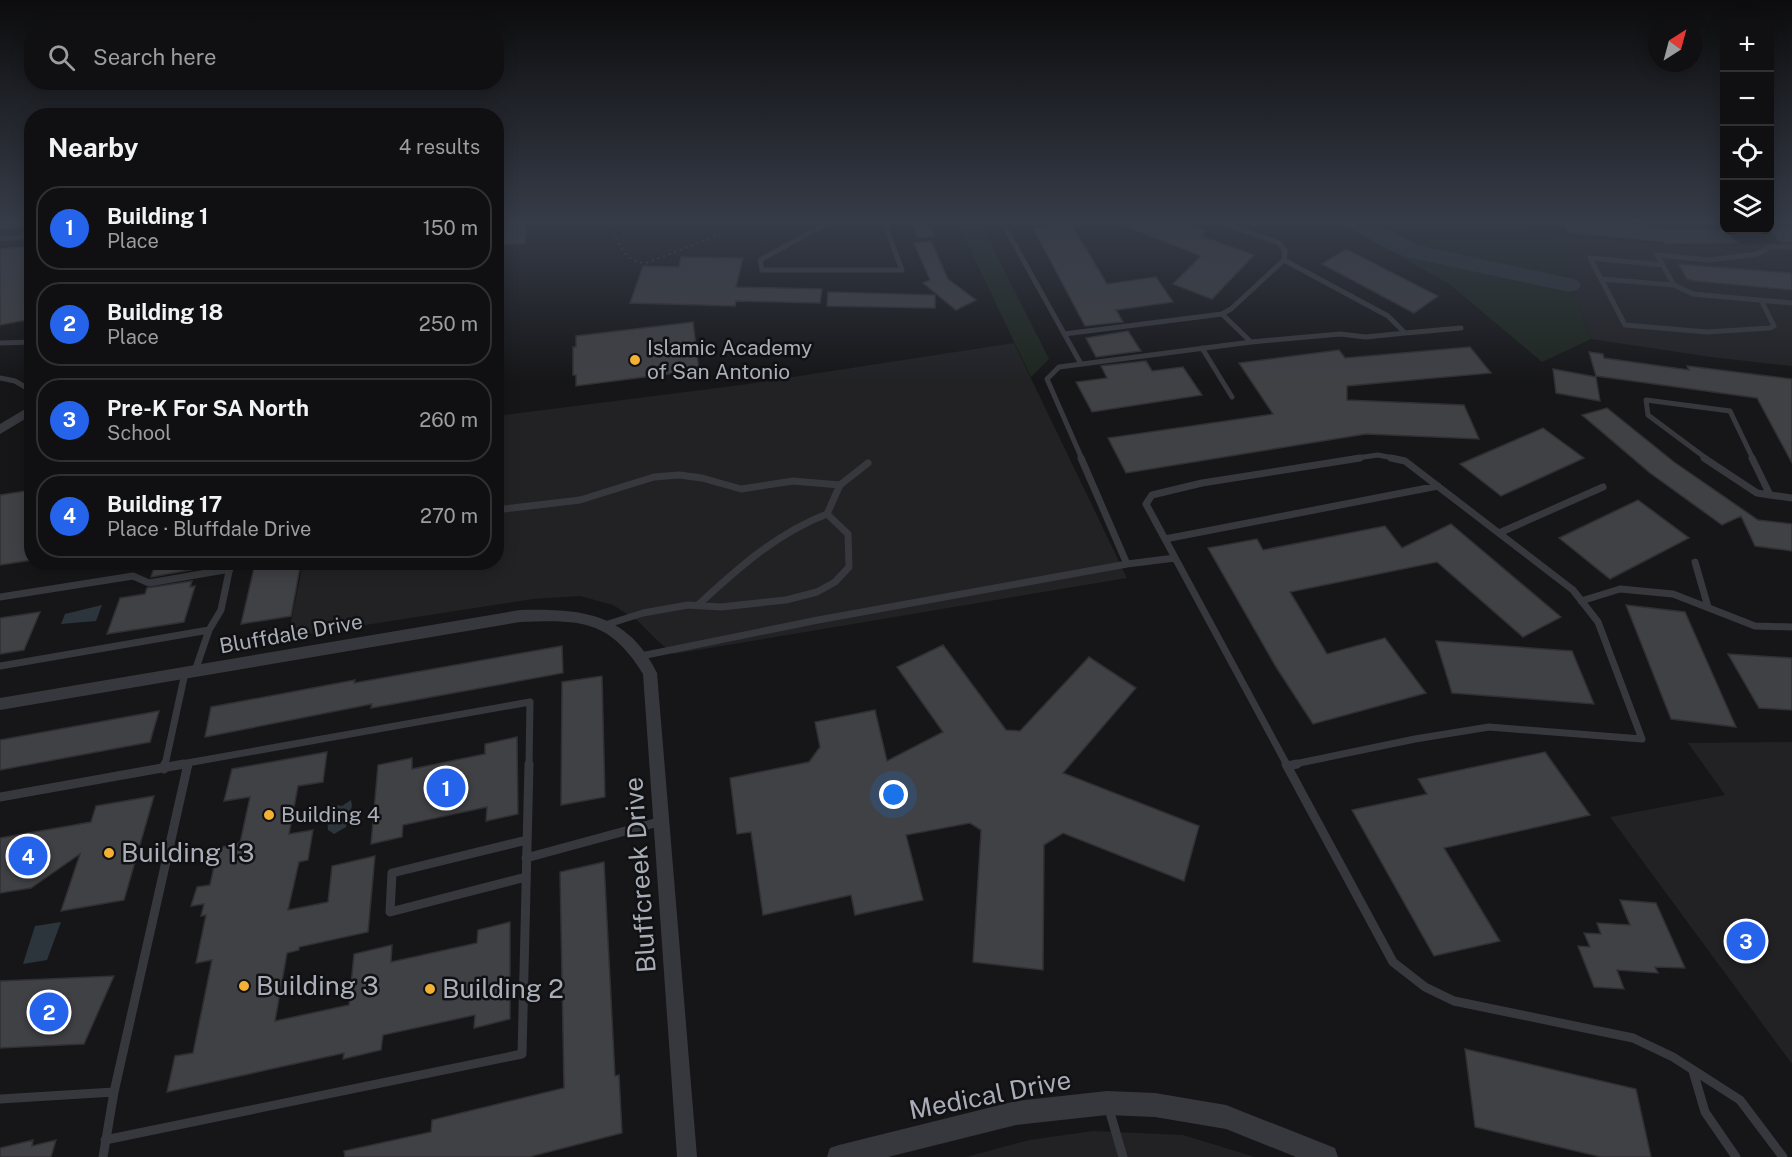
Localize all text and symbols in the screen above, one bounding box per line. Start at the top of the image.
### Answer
north arrow [1648,18,1702,72]
map controls [1720,18,1774,234]
button: + [1720,18,1774,72]
search box [24,24,504,90]
icon: search [45,41,78,74]
text: Search here [93,44,217,70]
button: − [1720,72,1774,126]
button: locate [1720,126,1774,180]
text: Nearby [48,132,138,163]
text: 4 results [399,135,480,159]
button: layers [1720,180,1774,234]
text: Building 1 [107,203,208,229]
text: 1 [65,216,74,240]
text: 150 m [423,216,478,240]
text: Place [107,229,159,253]
text: Building 18 [107,299,223,325]
text: 2 [63,312,76,336]
text: 250 m [419,312,478,336]
text: Place [107,325,159,349]
place label: Islamic Academy of San Antonio [647,335,812,384]
marker: Islamic Academy of San Antonio [628,353,642,367]
text: Pre-K For SA North [107,395,309,421]
text: 3 [63,408,76,432]
text: 260 m [419,408,478,432]
text: School [107,421,171,445]
text: Building 17 [107,491,222,517]
text: 4 [63,504,76,528]
text: 270 m [420,504,478,528]
text: Place · Bluffdale Drive [107,517,311,541]
street label: Bluffdale Drive [217,609,365,658]
pin: 1 [426,766,466,810]
street label: Bluffcreek Drive [617,776,662,974]
your location [879,780,908,809]
place label: Building 4 [281,802,380,827]
marker: Building 4 [262,808,276,822]
pin: 4 [9,834,48,878]
place label: Building 13 [121,837,254,868]
marker: Building 13 [102,846,116,860]
pin: 3 [1726,918,1766,964]
place label: Building 3 [256,970,379,1001]
place label: Building 2 [442,973,564,1004]
marker: Building 3 [237,979,251,993]
marker: Building 2 [423,982,437,996]
pin: 2 [29,990,68,1034]
street label: Medical Drive [906,1064,1074,1125]

